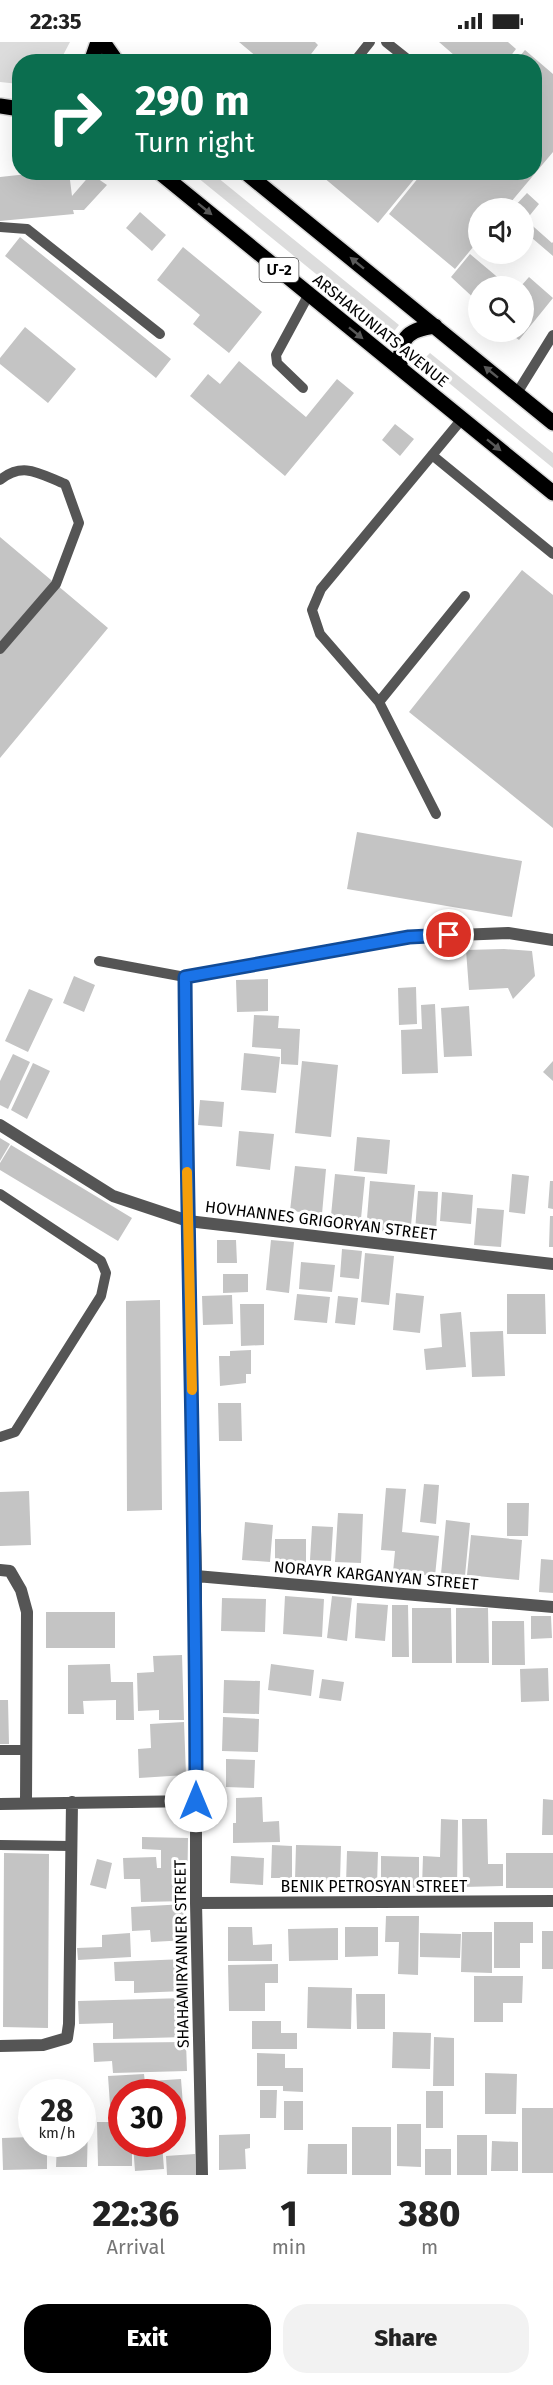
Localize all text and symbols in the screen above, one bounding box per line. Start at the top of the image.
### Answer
text: 22:35 [30,8,82,35]
text: 290 m [135,76,250,126]
icon: right [36,78,114,156]
text: Turn right [135,127,255,159]
map controls [468,198,534,342]
button: sound [468,198,534,264]
one-way arrow [197,203,212,215]
one-way arrow [350,257,365,270]
road number: Մ-2 [260,258,298,282]
street label: ARSHAKUNIATS AVENUE [309,270,452,391]
button: search [468,276,534,342]
one-way arrow [348,326,364,339]
one-way arrow [484,367,499,379]
one-way arrow [486,438,501,451]
pin [423,909,474,960]
icon: arrive [432,918,465,951]
street label: HOVHANNES GRIGORYAN STREET [204,1197,438,1244]
street label: NORAYR KARGANYAN STREET [273,1557,480,1594]
position arrow [164,1769,228,1833]
street label: SHAHAMIRYANNER STREET [170,1859,193,2048]
street label: BENIK PETROSYAN STREET [281,1877,468,1896]
speed limit sign: 30 [108,2079,186,2157]
text: 28 [41,2093,73,2129]
text: km/h [38,2124,76,2142]
text: 22:36 [93,2192,179,2236]
text: 1 [280,2192,297,2236]
text: 380 [399,2192,460,2236]
text: Arrival [107,2235,165,2259]
text: min [272,2235,306,2259]
text: m [421,2235,438,2259]
button: Exit [24,2304,271,2373]
button: Share [283,2304,529,2373]

